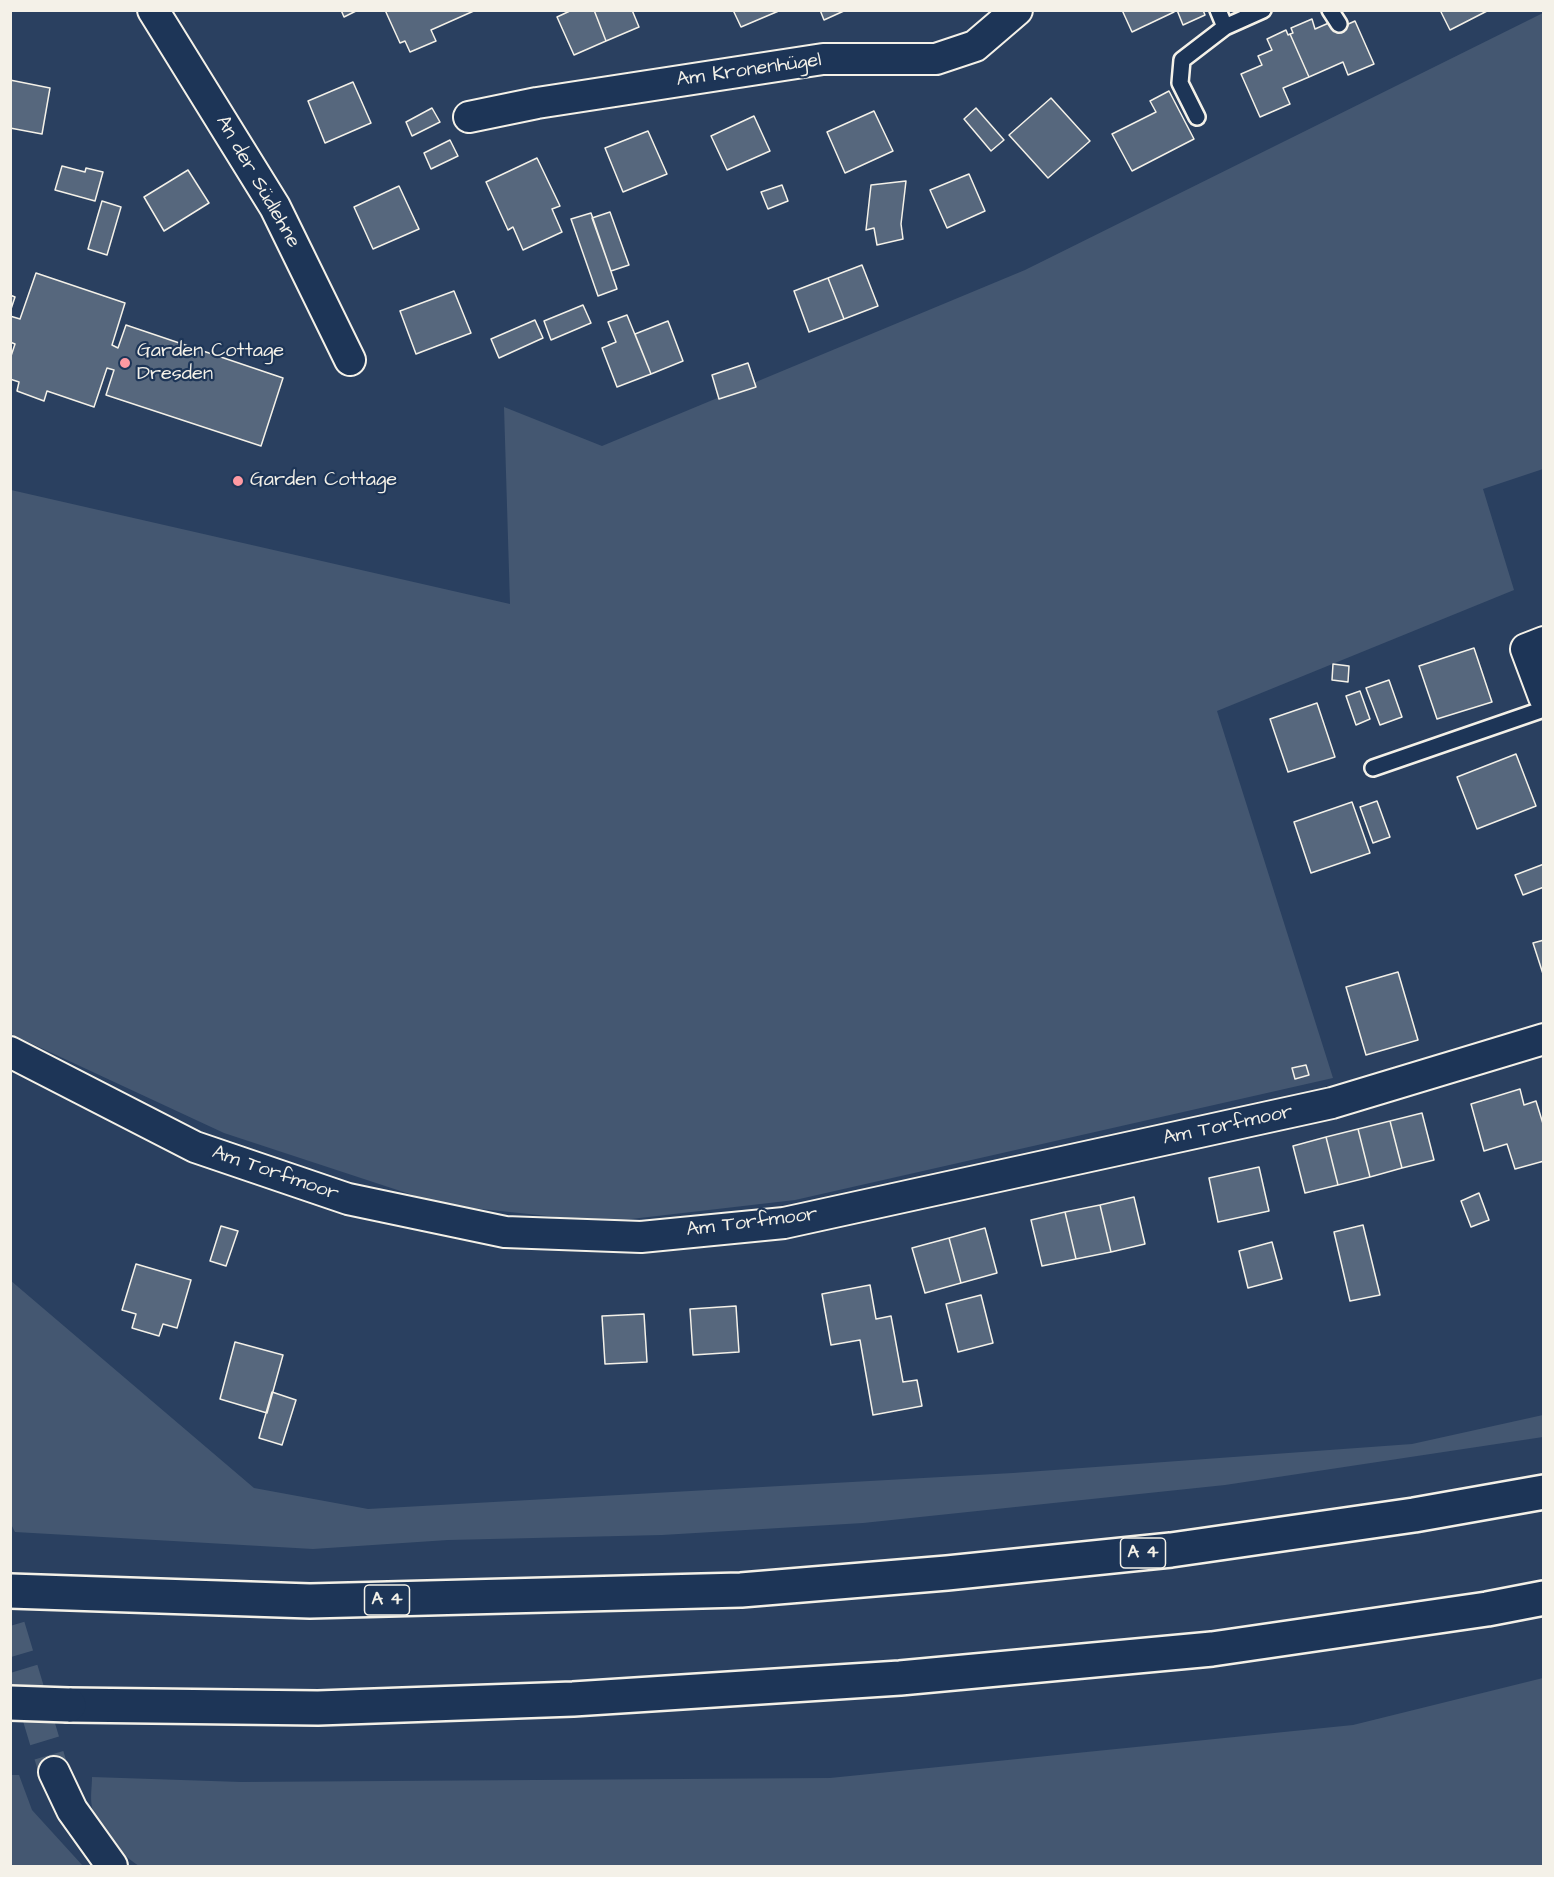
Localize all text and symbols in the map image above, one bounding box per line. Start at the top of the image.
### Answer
street label: Am Kronenhügel [675,49,823,93]
street label: An der Südlehne [209,112,305,252]
place label: Garden Cottage Dresden [137,340,284,387]
marker: Garden Cottage Dresden [118,356,132,370]
place label: Garden Cottage [250,469,397,493]
marker: Garden Cottage [231,474,245,488]
street label: Am Torfmoor [1161,1101,1295,1151]
street label: Am Torfmoor [209,1141,341,1207]
street label: Am Torfmoor [685,1203,819,1243]
road number: A 4 [1120,1538,1166,1568]
road number: A 4 [364,1585,410,1615]

